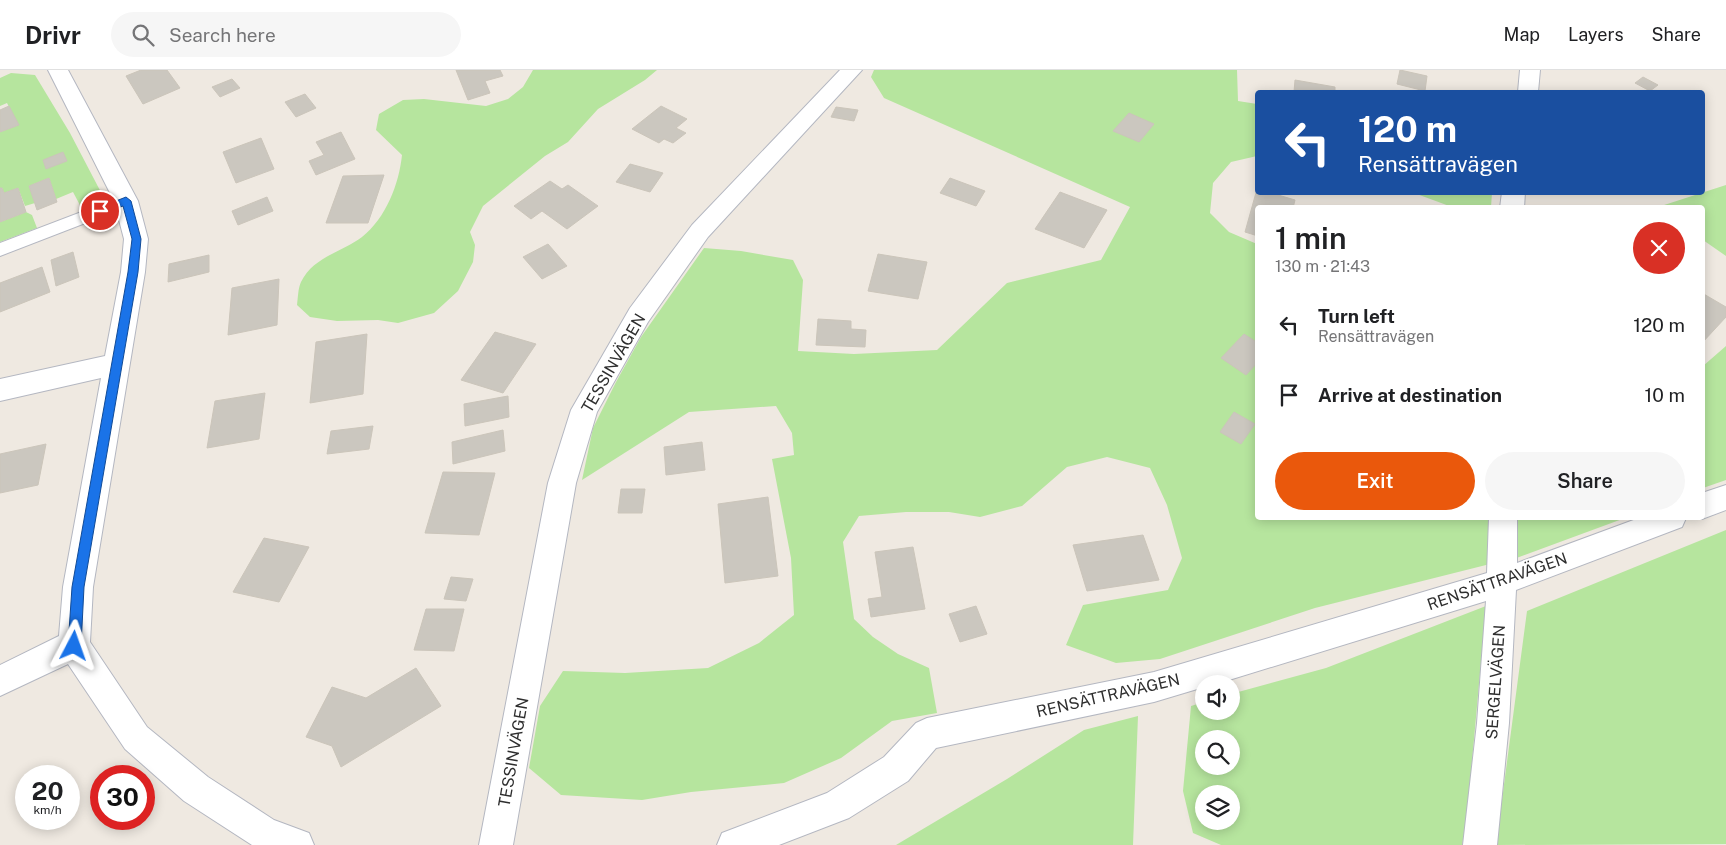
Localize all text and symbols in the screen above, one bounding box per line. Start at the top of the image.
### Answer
search box [111,12,461,57]
text: Drivr [25,21,81,49]
icon: search [129,21,157,49]
text: Search here [169,24,276,46]
text: Map [1504,24,1540,45]
text: Layers [1568,24,1624,45]
text: Share [1652,24,1701,45]
text: 120 m [1358,109,1457,150]
icon: left [1275,110,1340,175]
text: Rensättravägen [1358,151,1518,177]
pin [79,190,121,232]
icon: arrive [86,197,114,225]
text: 1 min [1275,220,1346,256]
button: close [1633,222,1685,274]
text: 130 m · 21:43 [1275,257,1370,276]
text: Turn left [1318,305,1395,327]
street label: TESSINVÄGEN [577,310,649,416]
icon: left [1275,311,1303,339]
text: 120 m [1633,314,1685,336]
text: Rensättravägen [1318,327,1434,346]
icon: arrive [1275,381,1303,409]
text: Arrive at destination [1318,384,1502,406]
text: 10 m [1645,384,1685,406]
button: Exit [1275,452,1475,510]
button: Share [1485,452,1685,510]
street label: RENSÄTTRAVÄGEN [1424,548,1570,614]
position arrow [47,619,99,671]
street label: SERGELVÄGEN [1481,624,1509,740]
street label: RENSÄTTRAVÄGEN [1034,669,1182,721]
map controls [1195,675,1240,830]
button: sound [1195,675,1240,720]
street label: TESSINVÄGEN [494,696,532,808]
button: search [1195,730,1240,775]
speed limit sign: 30 [90,765,155,830]
text: 20 [32,776,64,806]
button: layers [1195,785,1240,830]
text: km/h [33,803,62,817]

